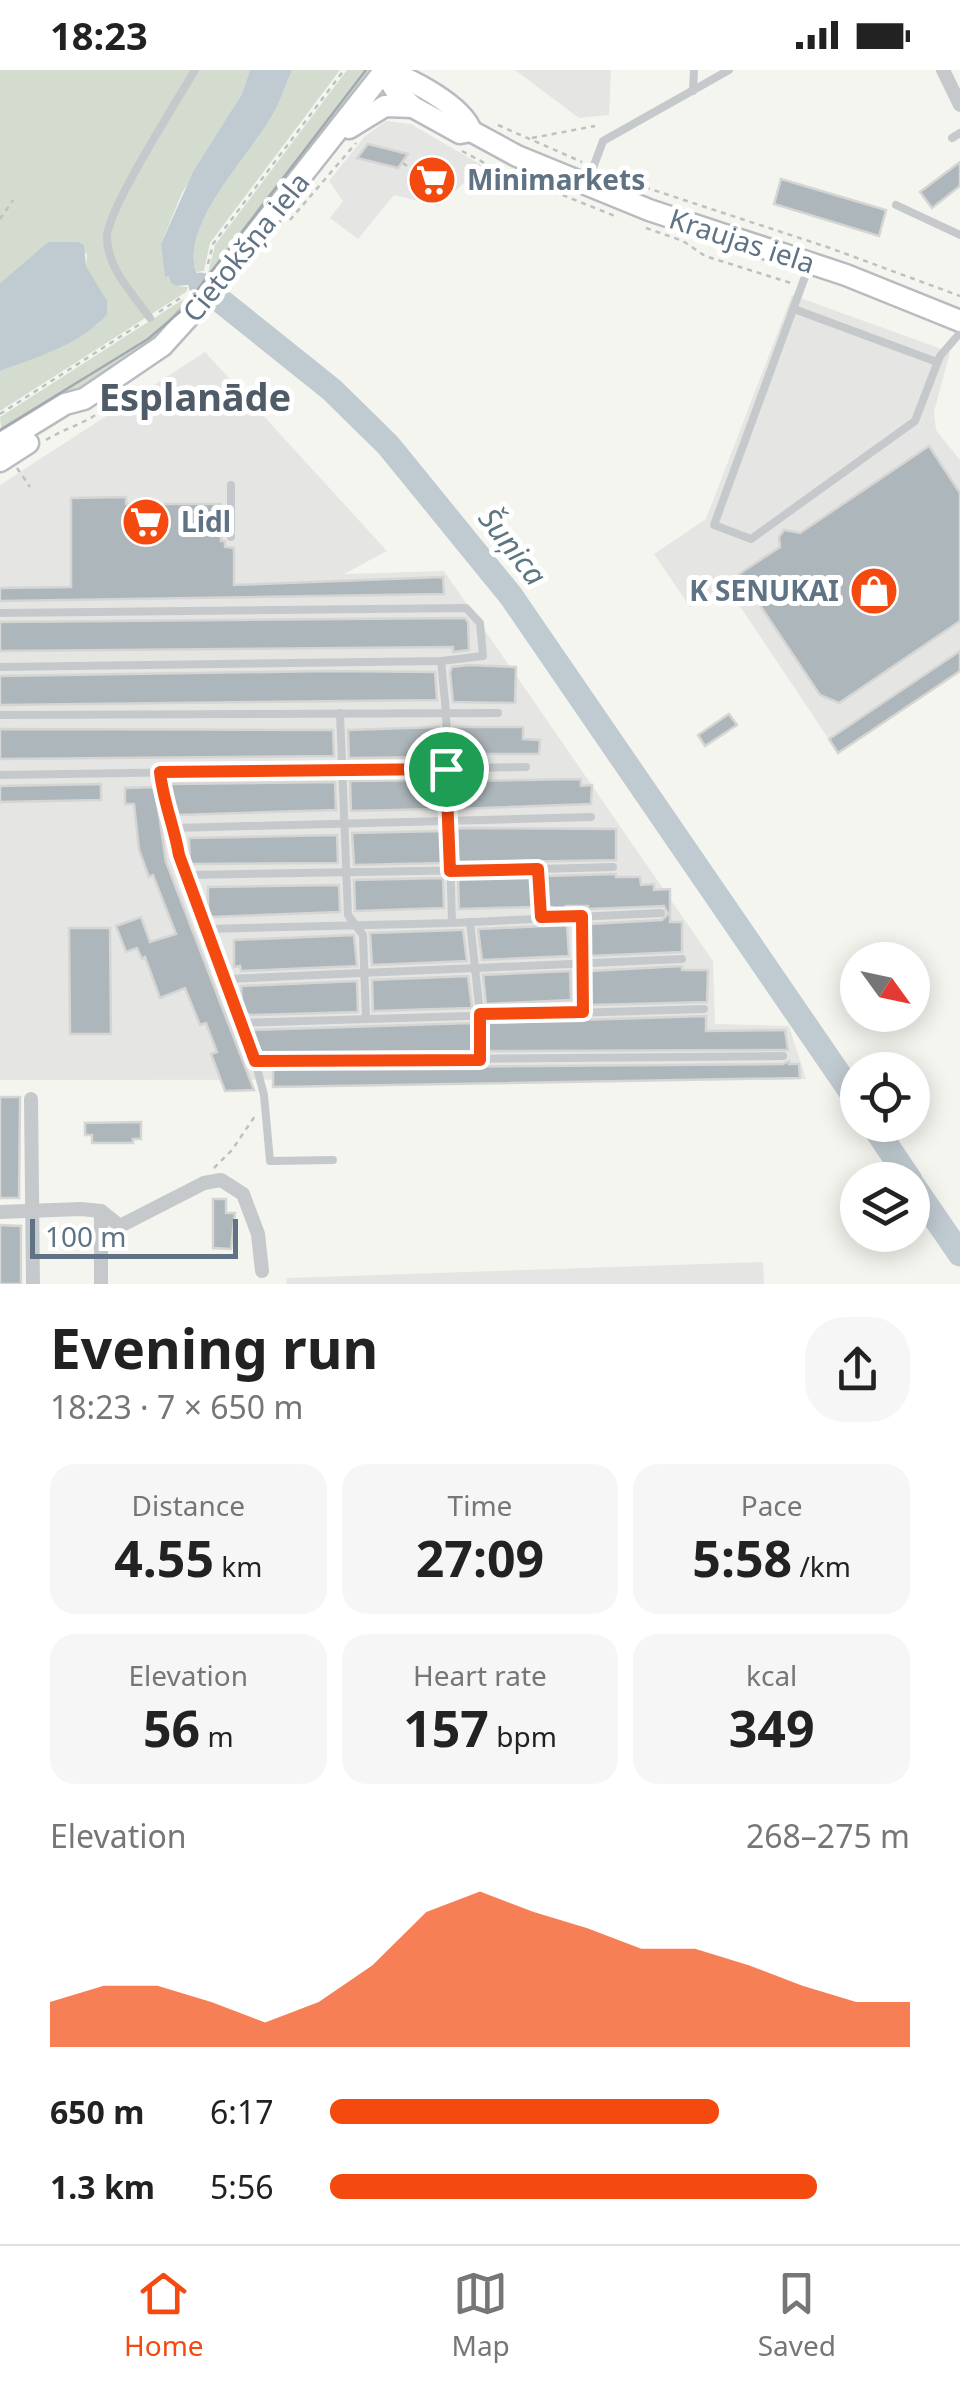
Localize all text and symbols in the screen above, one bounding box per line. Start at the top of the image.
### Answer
text: 18:23 [50,9,148,61]
supermarket icon: Minimarkets [406,154,458,206]
place label: Minimarkets [467,160,645,198]
street label: Cietokšņa iela [173,164,317,329]
street label: Kraujas iela [665,199,820,281]
district label: Esplanāde [99,370,291,422]
supermarket icon: Lidl [120,496,172,548]
water label: Šuņica [470,499,557,593]
place label: Lidl [181,502,231,540]
shop icon: K SENUKAI [848,565,900,617]
place label: K SENUKAI [689,571,839,609]
pin [404,727,489,812]
icon: arrive [419,742,474,797]
north arrow [840,942,930,1032]
map controls [840,942,930,1252]
button: locate [840,1052,930,1142]
button: layers [840,1162,930,1252]
scale bar [30,1214,238,1258]
text: 100 m [45,1217,127,1255]
text: Evening run [50,1310,378,1385]
button: share [805,1317,910,1422]
text: 18:23 · 7 × 650 m [50,1385,303,1428]
text: Distance [132,1486,245,1524]
text: Time [448,1486,512,1524]
text: Pace [741,1486,803,1524]
text: 4.55 [114,1524,214,1592]
text: 27:09 [416,1524,544,1592]
text: 5:58 [692,1524,792,1592]
text: km [214,1547,262,1585]
text: /km [792,1547,851,1585]
text: Elevation [129,1656,248,1694]
text: Heart rate [413,1656,547,1694]
text: kcal [746,1656,797,1694]
text: 56 [143,1694,200,1762]
text: 157 [403,1694,489,1762]
text: 349 [729,1694,815,1762]
text: m [200,1717,234,1755]
text: bpm [489,1717,557,1755]
text: Elevation [50,1814,187,1857]
text: 268–275 m [746,1814,910,1857]
text: 650 m [50,2090,144,2133]
text: 6:17 [210,2090,274,2133]
text: 1.3 km [50,2165,155,2208]
text: 5:56 [210,2165,274,2208]
tab: Home [124,2266,204,2364]
tab: Map [452,2266,510,2364]
tab: Saved [758,2266,836,2364]

